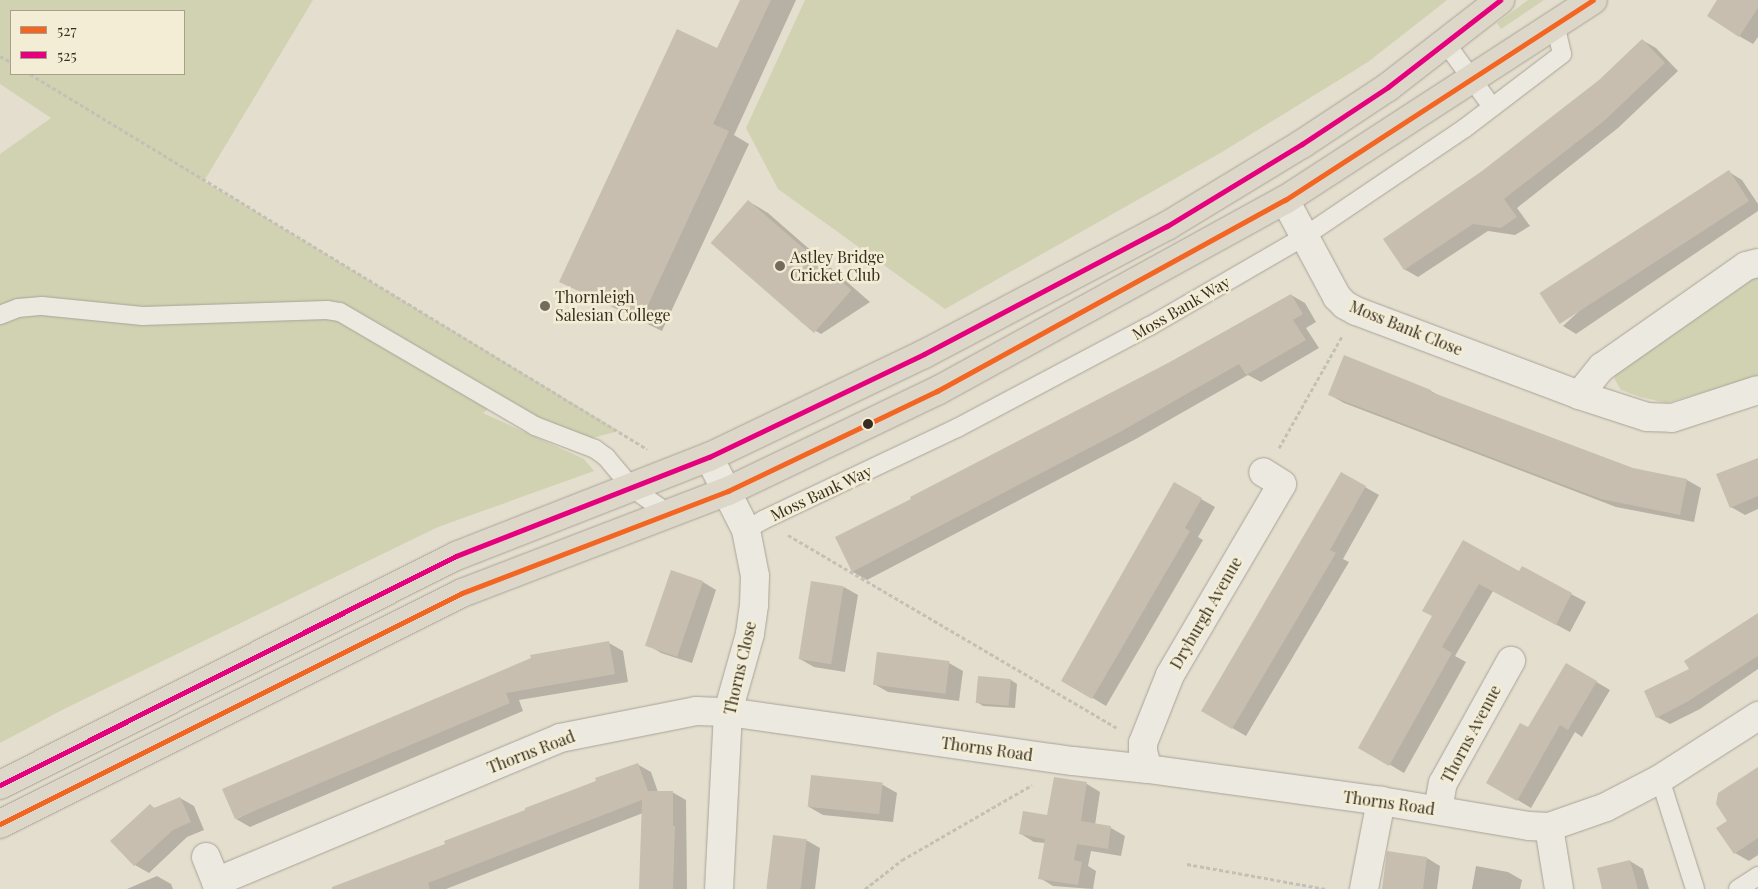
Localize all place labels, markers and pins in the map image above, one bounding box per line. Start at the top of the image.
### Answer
place label: Astley Bridge Cricket Club [790,247,885,285]
marker: Astley Bridge Cricket Club [774,260,786,272]
place label: Thornleigh Salesian College [555,287,671,325]
marker: Thornleigh Salesian College [539,300,551,312]
unlabelled marker [863,419,873,429]

